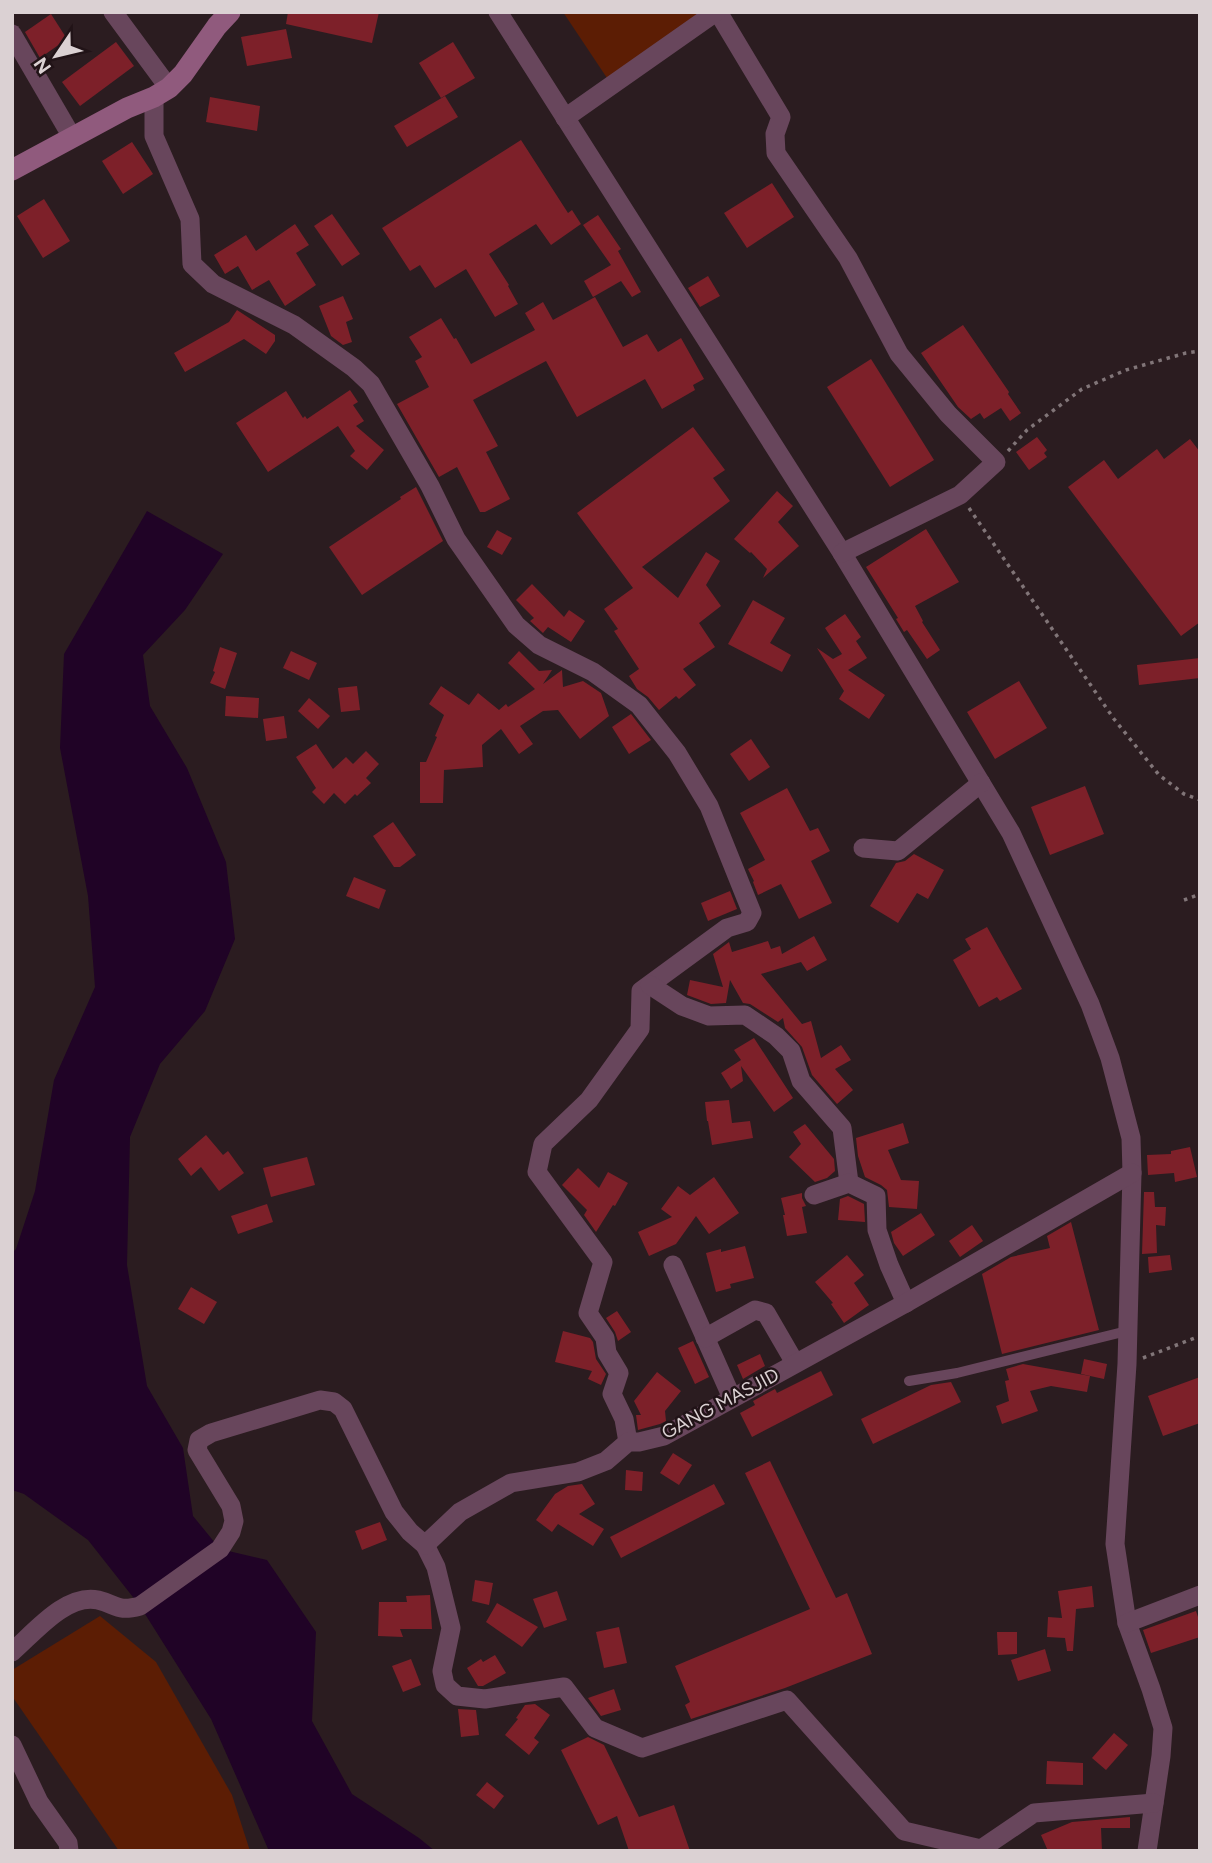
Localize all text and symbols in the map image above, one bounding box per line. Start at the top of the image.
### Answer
north arrow [21,21,91,91]
text: N [29,53,56,78]
street label: GANG MASJID [658,1363,783,1444]

